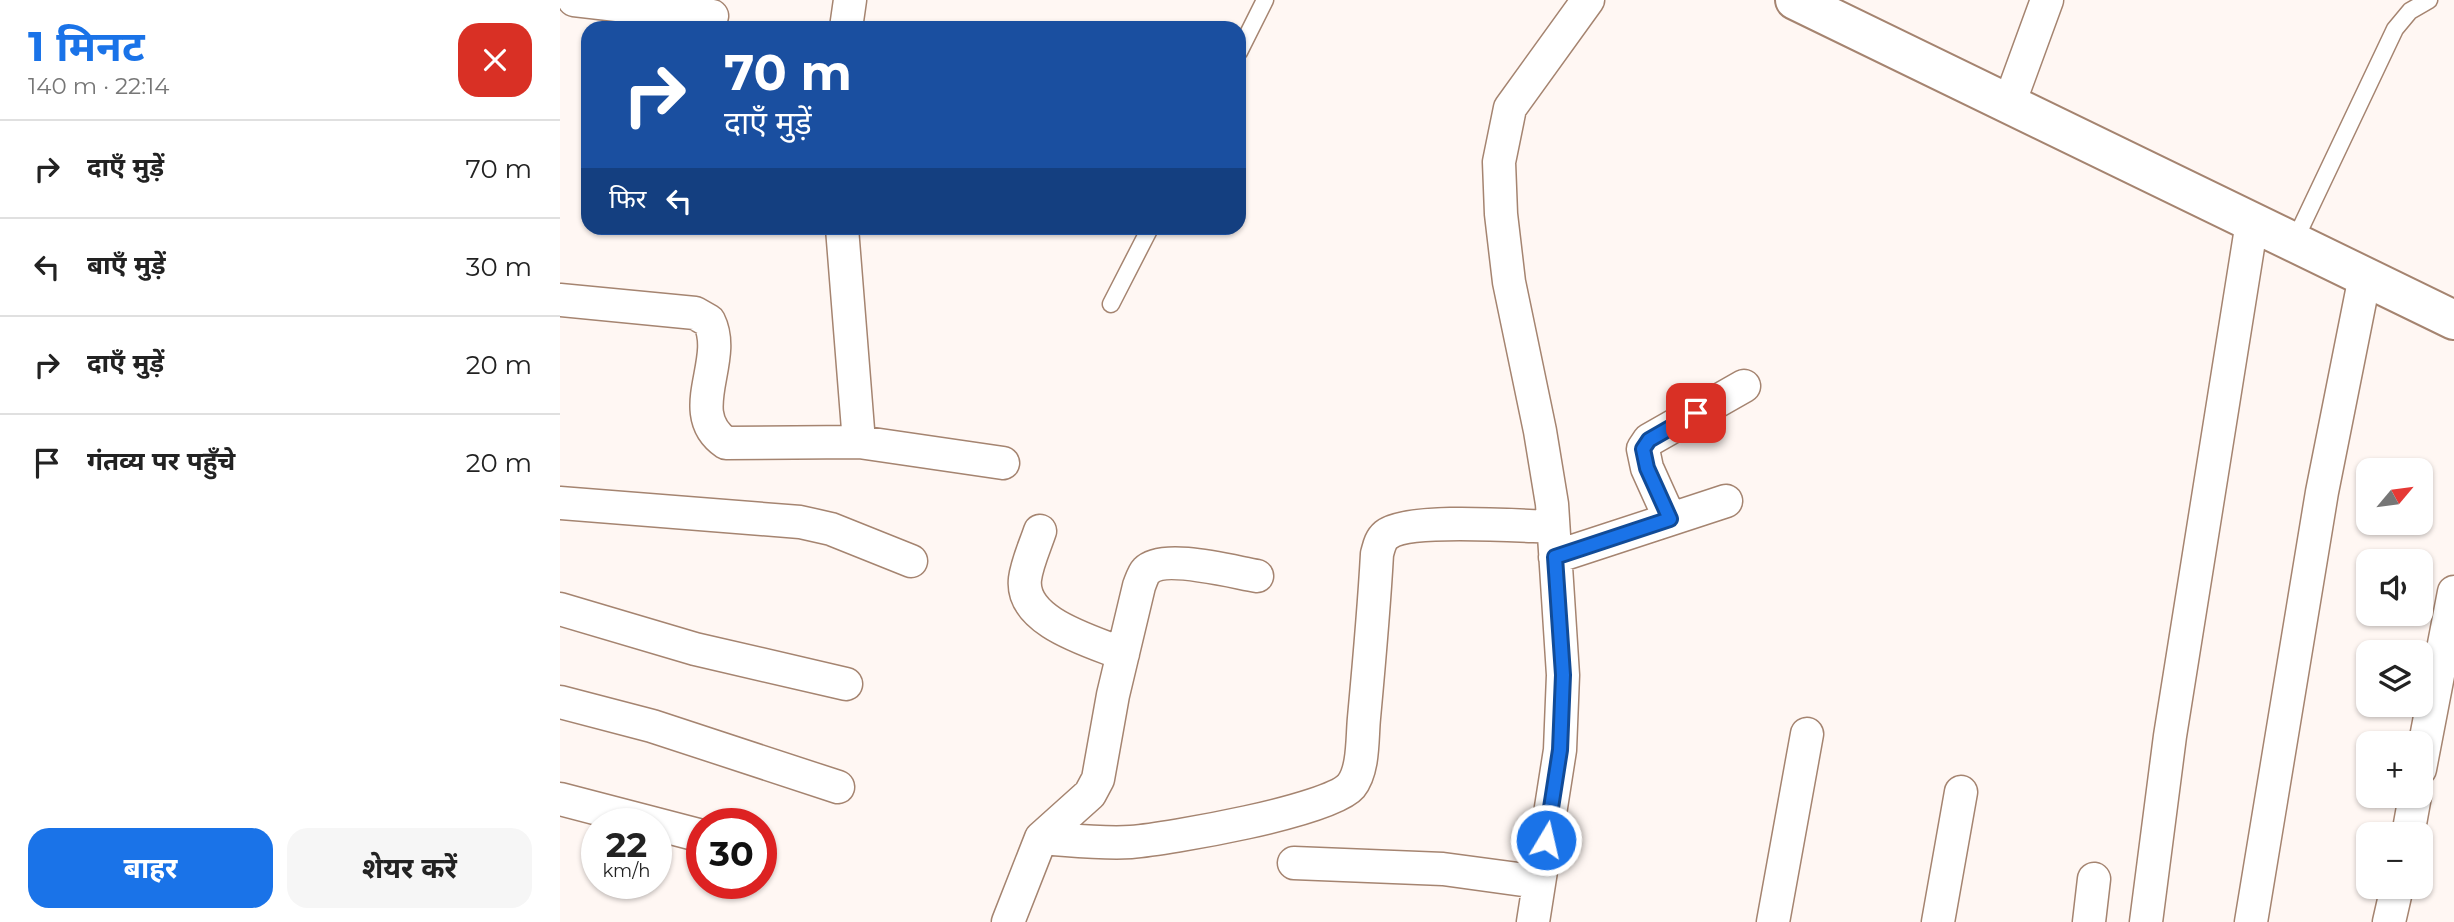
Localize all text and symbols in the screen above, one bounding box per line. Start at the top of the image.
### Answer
text: 1 मिनट [28,20,145,72]
button: close [458,23,532,97]
text: 70 m [724,43,852,102]
icon: right [609,49,700,140]
text: 140 m · 22:14 [28,72,170,100]
text: दाएँ मुड़ें [724,103,812,142]
icon: right [28,150,66,188]
text: दाएँ मुड़ें [87,151,164,183]
text: 70 m [466,153,532,185]
icon: left [660,182,698,220]
text: फिर [609,183,646,215]
icon: left [28,248,66,286]
text: बाएँ मुड़ें [87,249,166,281]
text: 30 m [466,251,532,283]
icon: right [28,346,66,384]
text: दाएँ मुड़ें [87,347,164,379]
text: 20 m [466,349,532,381]
pin [1666,383,1726,443]
icon: arrive [1677,394,1715,432]
icon: arrive [28,444,66,482]
text: गंतव्य पर पहुँचे [87,445,235,477]
text: 20 m [466,447,532,479]
north arrow [2356,458,2432,536]
map controls [2356,458,2433,899]
button: sound [2356,549,2433,626]
button: layers [2356,640,2433,717]
button: + [2356,731,2433,808]
position arrow [1509,803,1583,877]
speed limit sign: 30 [686,808,777,899]
button: − [2356,822,2433,899]
text: 22 [606,823,647,866]
button: बाहर [28,828,273,908]
button: शेयर करें [287,828,532,908]
text: km/h [602,860,651,882]

